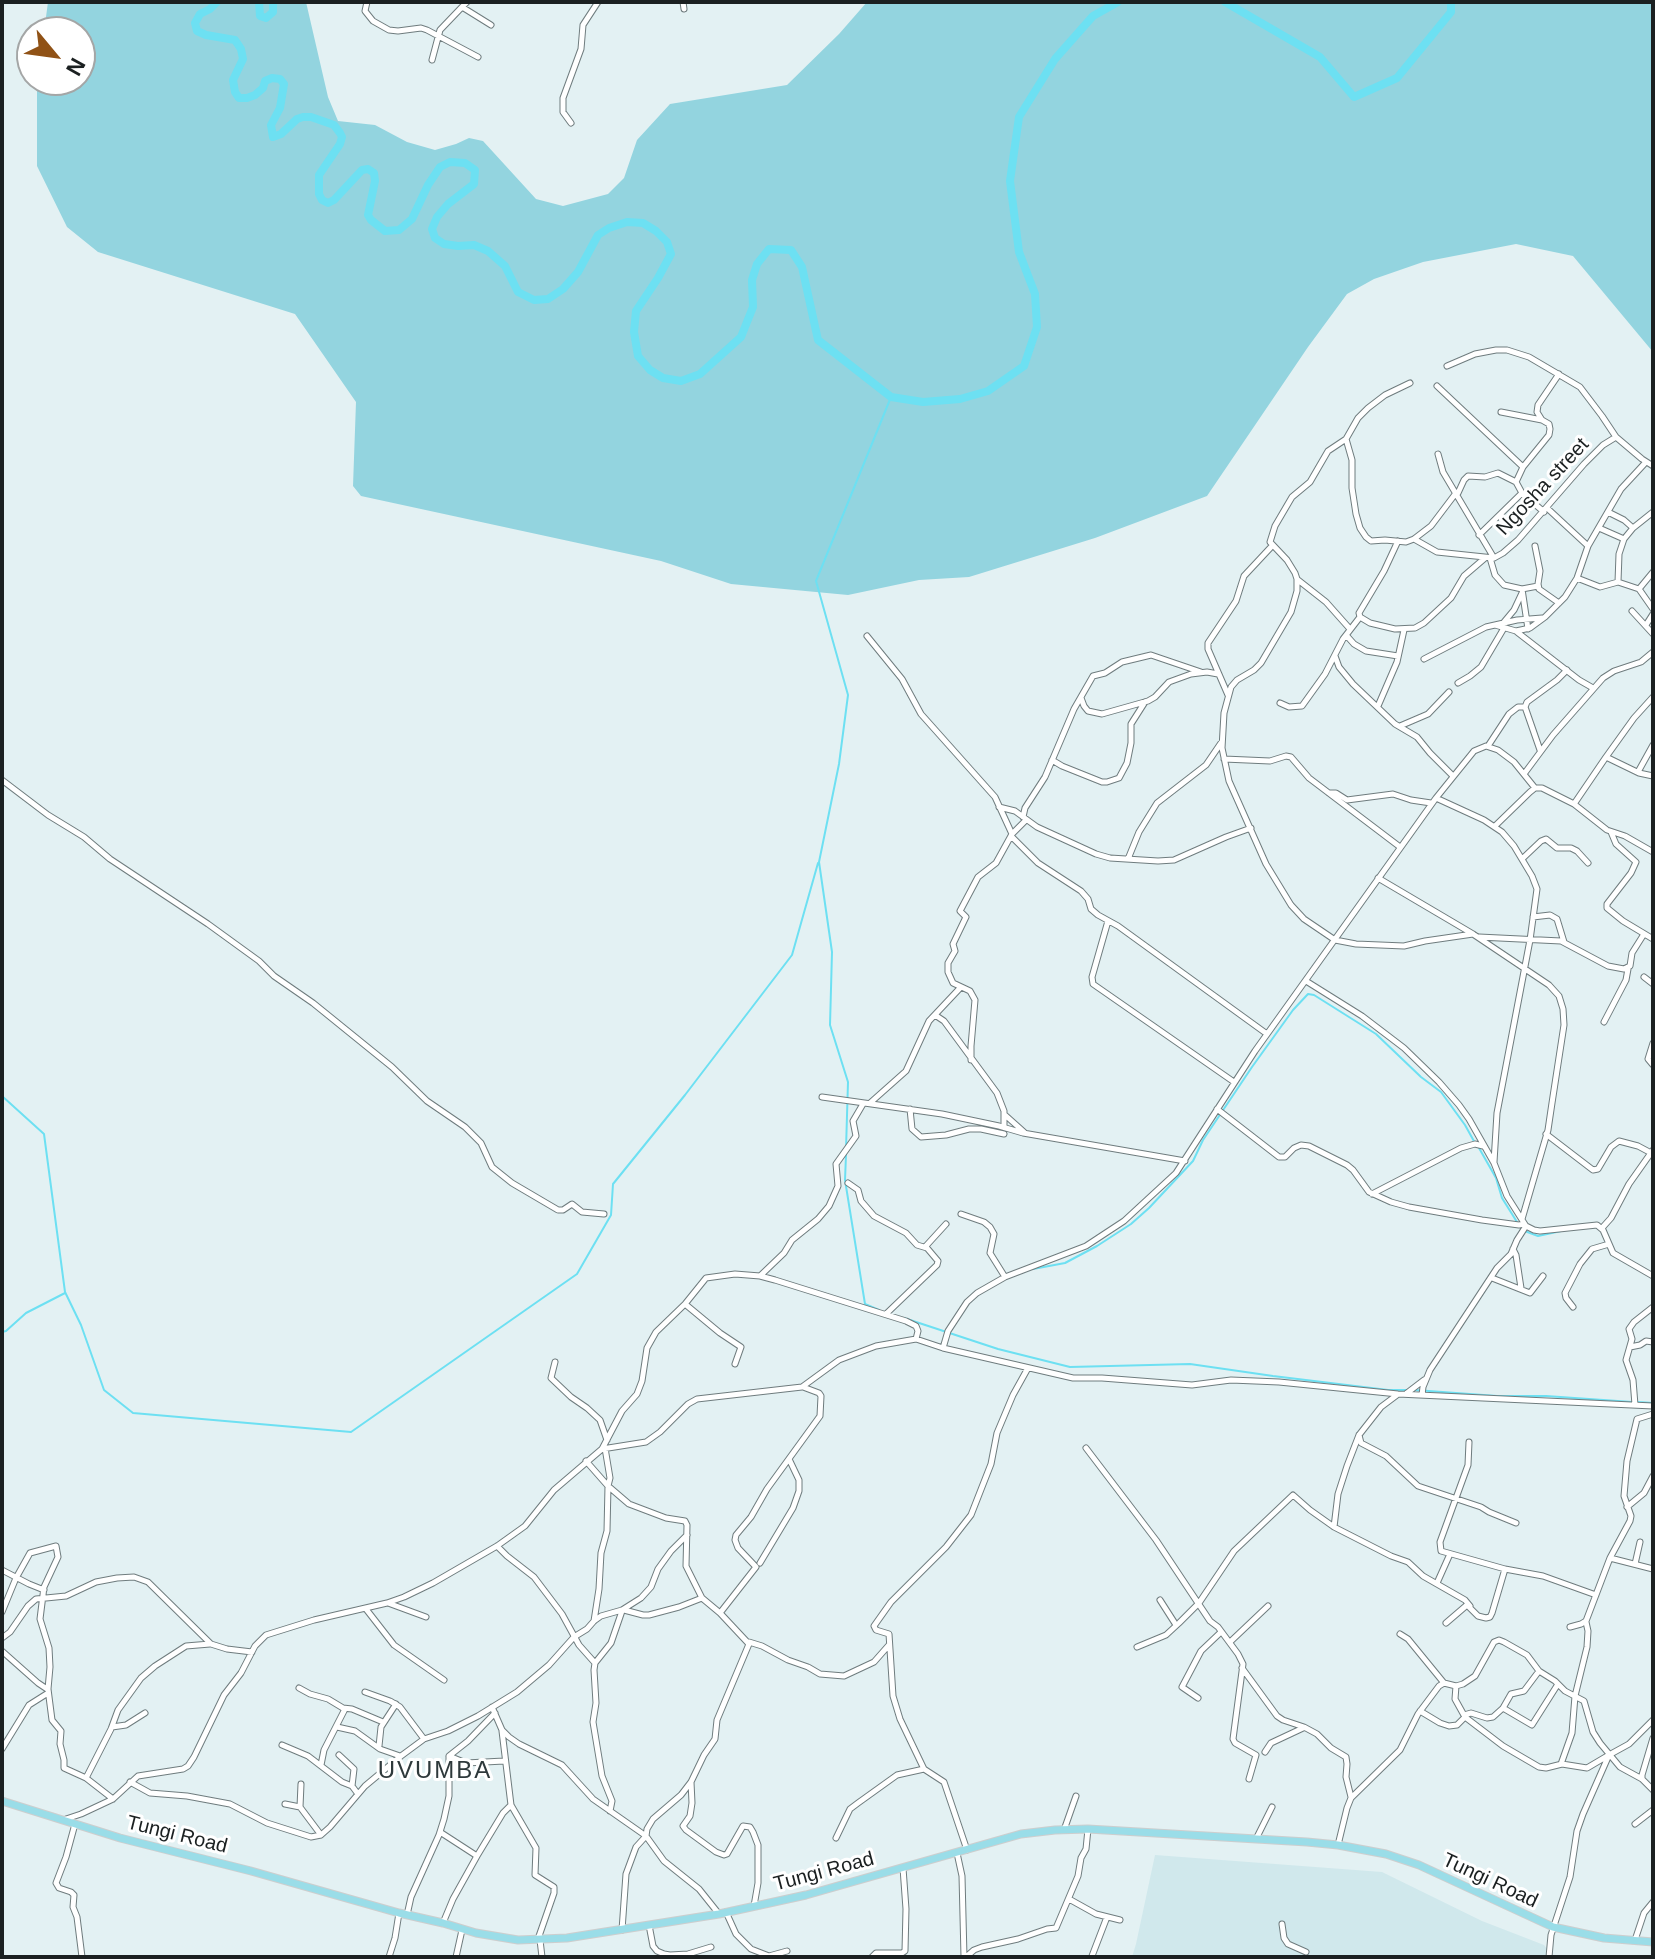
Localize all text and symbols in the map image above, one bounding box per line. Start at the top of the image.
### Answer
north arrow [16,16,96,96]
text: N [61,54,90,80]
street label: Ngosha street [1492,433,1594,541]
district label: UVUMBA [378,1757,492,1785]
street label: Tungi Road [124,1811,230,1859]
street label: Tungi Road [771,1847,877,1897]
street label: Tungi Road [1438,1848,1542,1914]

